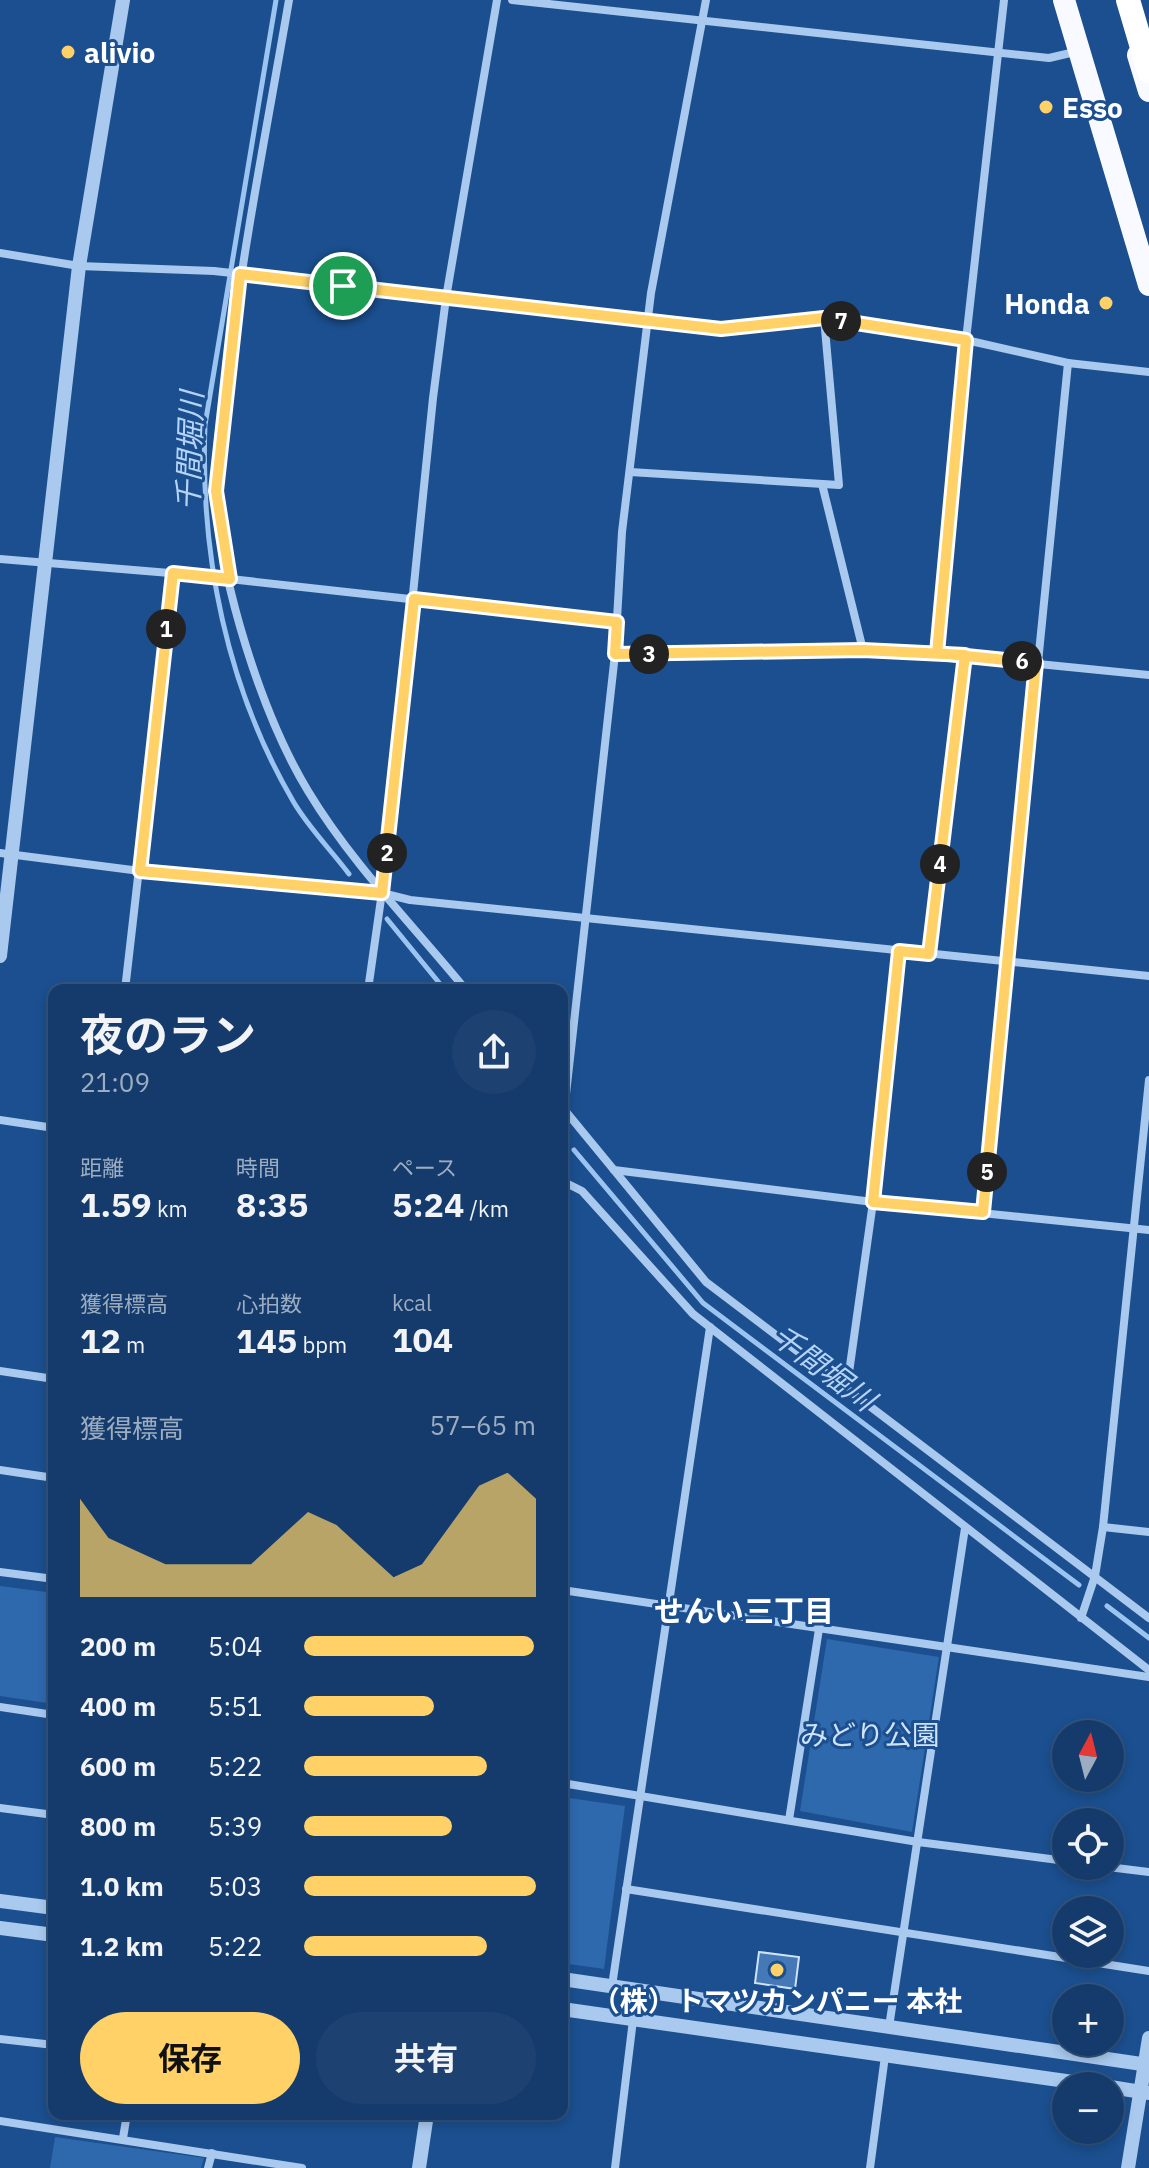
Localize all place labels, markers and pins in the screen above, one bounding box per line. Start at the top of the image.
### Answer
place label: alivio [84,34,155,71]
marker: alivio [59,43,77,61]
place label: Esso [1062,89,1123,126]
marker: Esso [1037,98,1055,116]
pin [309,252,377,320]
place label: Honda [1004,285,1090,322]
marker: Honda [1097,294,1115,312]
pin: 7 [821,301,861,341]
pin: 1 [146,609,186,649]
pin: 3 [629,634,669,674]
pin: 6 [1002,641,1042,681]
pin: 2 [367,833,407,873]
pin: 4 [920,844,960,884]
pin: 5 [967,1152,1007,1192]
marker: （株）トマツカンパニー 本社 [768,1961,786,1979]
place label: （株）トマツカンパニー 本社 [592,1982,962,2019]

